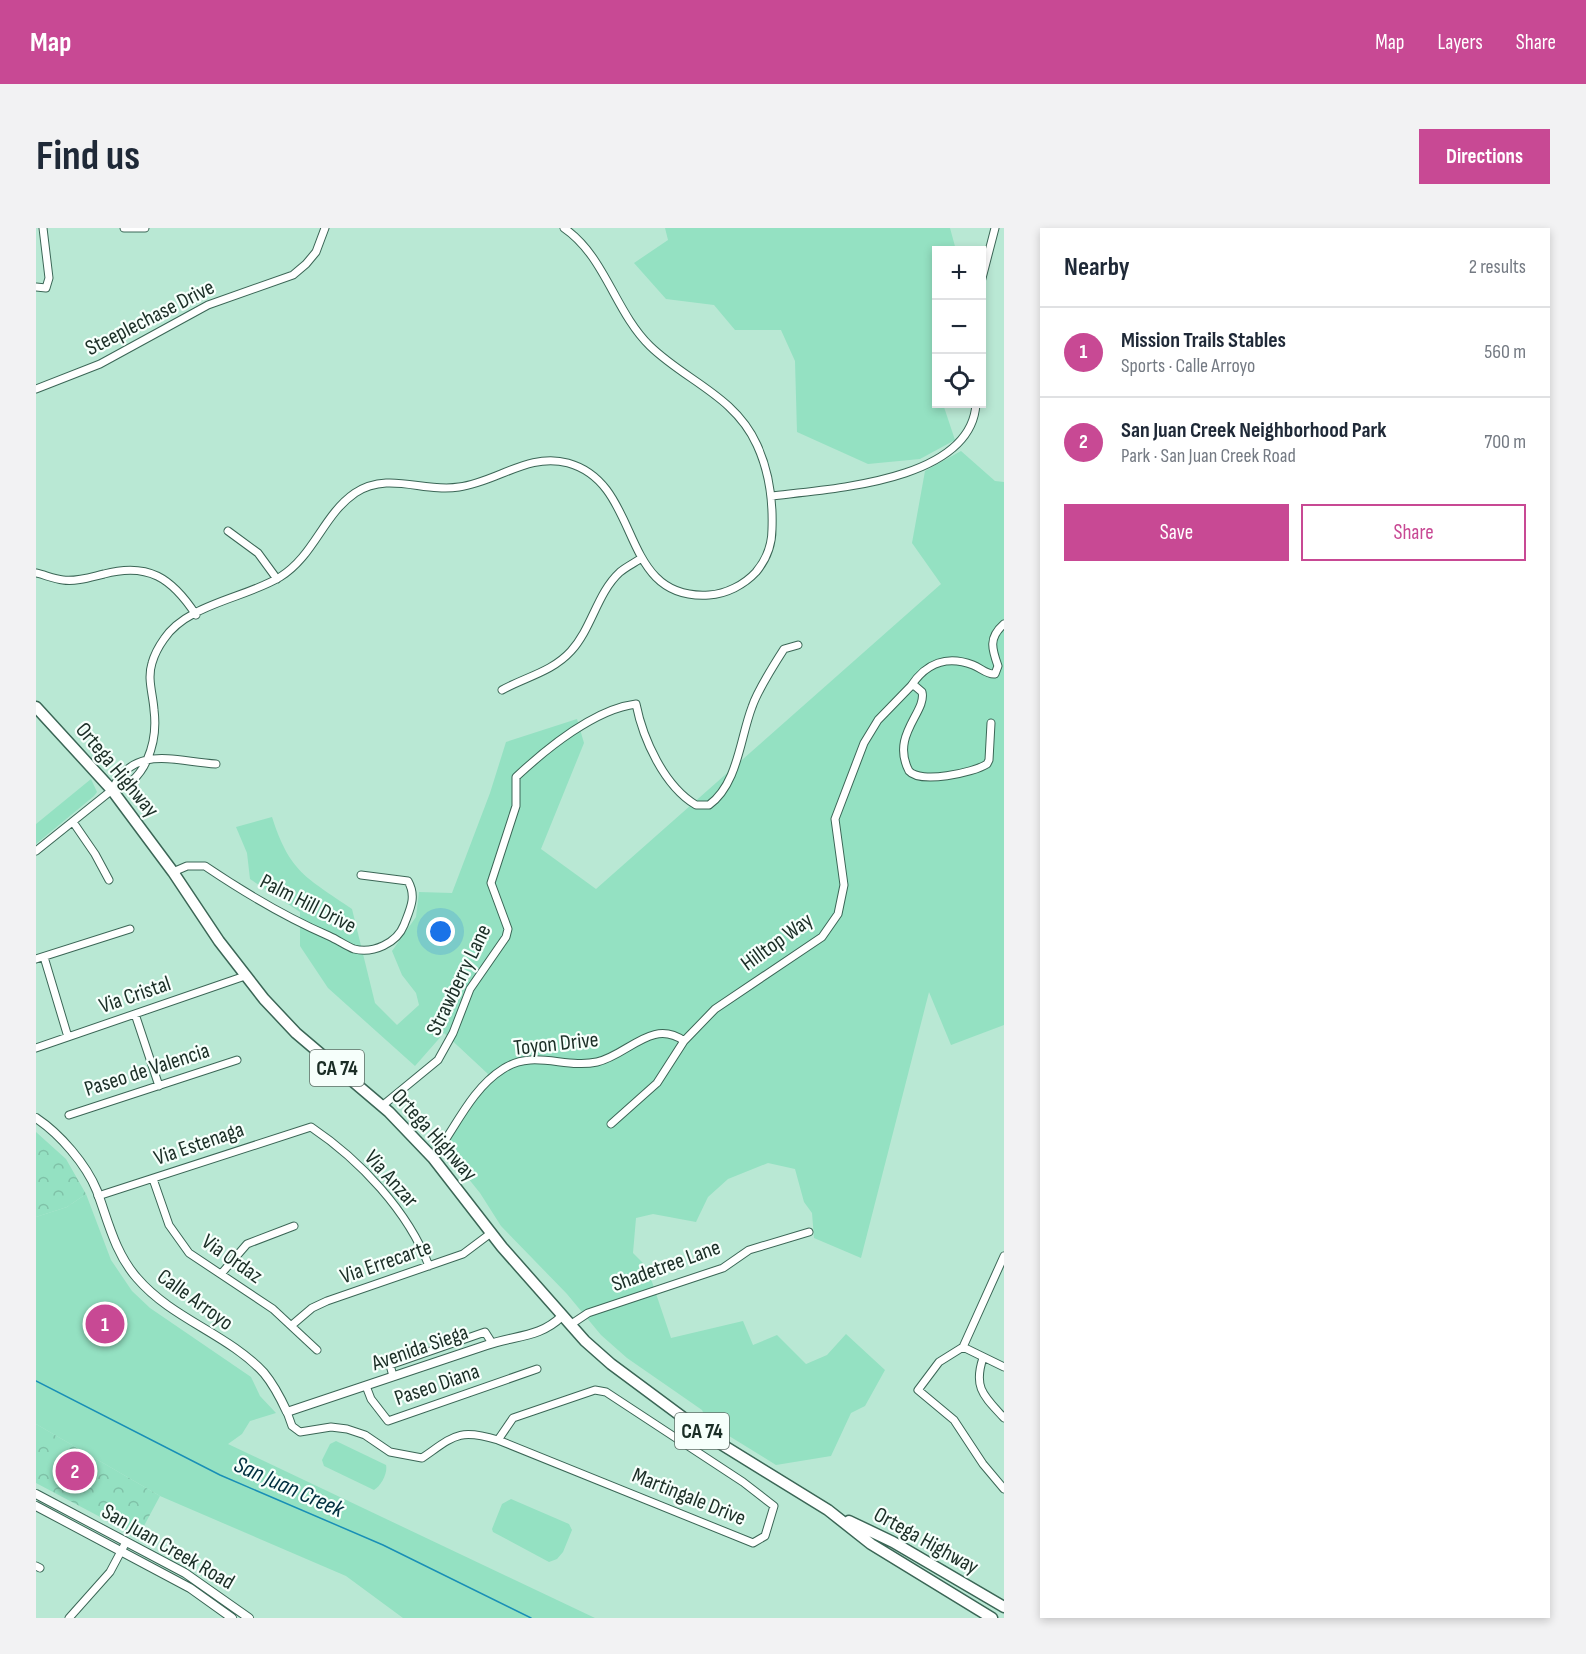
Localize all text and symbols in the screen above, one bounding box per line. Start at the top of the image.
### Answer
text: Map [30,26,71,59]
text: Map [1375,30,1404,55]
text: Layers [1437,30,1483,55]
text: Share [1516,30,1556,55]
button: Directions [1419,129,1550,184]
text: Find us [36,131,140,182]
map controls [932,246,986,408]
button: + [932,246,986,300]
text: Nearby [1064,252,1130,283]
text: 2 results [1469,255,1526,279]
street label: Steeplechase Drive [81,274,219,362]
button: − [932,300,986,354]
text: Mission Trails Stables [1121,327,1286,354]
text: 1 [1080,340,1087,364]
text: 560 m [1484,340,1526,364]
button: locate [932,354,986,408]
text: Sports · Calle Arroyo [1121,354,1255,378]
text: San Juan Creek Neighborhood Park [1121,417,1387,444]
text: 2 [1079,430,1088,454]
text: 700 m [1484,430,1526,454]
text: Park · San Juan Creek Road [1121,444,1296,468]
button: Save [1064,504,1289,561]
button: Share [1301,504,1526,561]
street label: Ortega Highway [70,717,165,823]
street label: Palm Hill Drive [255,868,361,940]
street label: Hilltop Way [736,907,819,977]
your location [426,917,455,946]
street label: Strawberry Lane [420,920,498,1040]
street label: Via Cristal [96,970,174,1020]
street label: Toyon Drive [512,1026,600,1062]
street label: Paseo de Valencia [81,1037,213,1103]
road number: CA 74 [310,1050,364,1086]
street label: Ortega Highway [385,1083,483,1187]
street label: Via Estenaga [151,1116,247,1172]
street label: Via Anzar [358,1145,424,1213]
street label: Via Ordaz [196,1228,268,1290]
street label: Via Errecarte [337,1234,435,1290]
street label: Shadetree Lane [608,1234,724,1298]
street label: Calle Arroyo [152,1263,238,1337]
pin: 1 [86,1302,124,1346]
street label: Avenida Siega [367,1319,472,1377]
street label: Paseo Diana [391,1358,483,1412]
road number: CA 74 [675,1413,729,1449]
pin: 2 [56,1448,94,1494]
water label: San Juan Creek [230,1450,349,1525]
street label: Martingale Drive [628,1462,750,1532]
street label: San Juan Creek Road [97,1498,239,1596]
street label: Ortega Highway [869,1501,984,1581]

